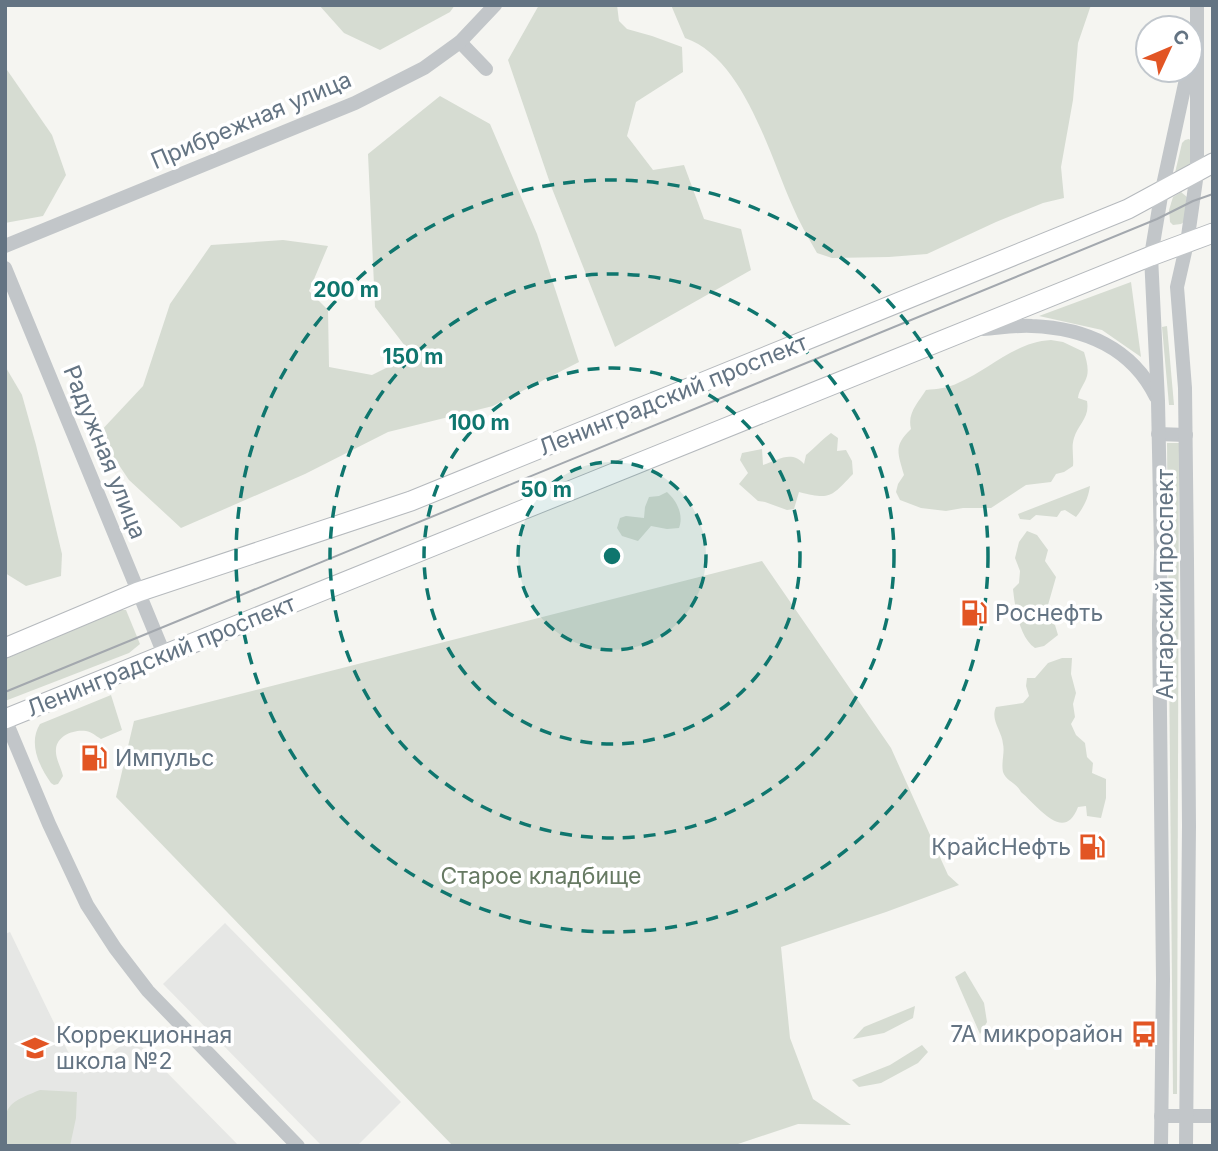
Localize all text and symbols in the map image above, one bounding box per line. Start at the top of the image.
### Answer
north arrow [1134,14,1204,84]
text: С [1168,24,1194,51]
street label: Прибрежная улица [147,65,355,175]
text: 200 m [313,277,379,302]
street label: Ленинградский проспект [535,328,812,462]
text: 150 m [383,344,443,369]
street label: Радужная улица [57,361,153,543]
text: 100 m [448,410,510,435]
street label: Ангарский проспект [1151,469,1179,699]
text: 50 m [520,477,572,502]
centre of rings [600,544,624,568]
street label: Ленинградский проспект [23,589,300,723]
fuel station icon: Роснефть [959,598,989,628]
place label: Роснефть [995,599,1103,627]
fuel station icon: Импульс [79,743,109,773]
place label: Импульс [115,744,214,772]
fuel station icon: КрайсНефть [1077,832,1107,862]
place label: КрайсНефть [931,833,1071,861]
park label: Старое кладбище [441,862,641,890]
bus stop icon: 7А микрорайон [1129,1019,1159,1049]
place label: 7А микрорайон [950,1020,1123,1048]
place label: Коррекционная школа №2 [56,1021,232,1075]
school or university icon: Коррекционная школа №2 [20,1033,50,1063]

